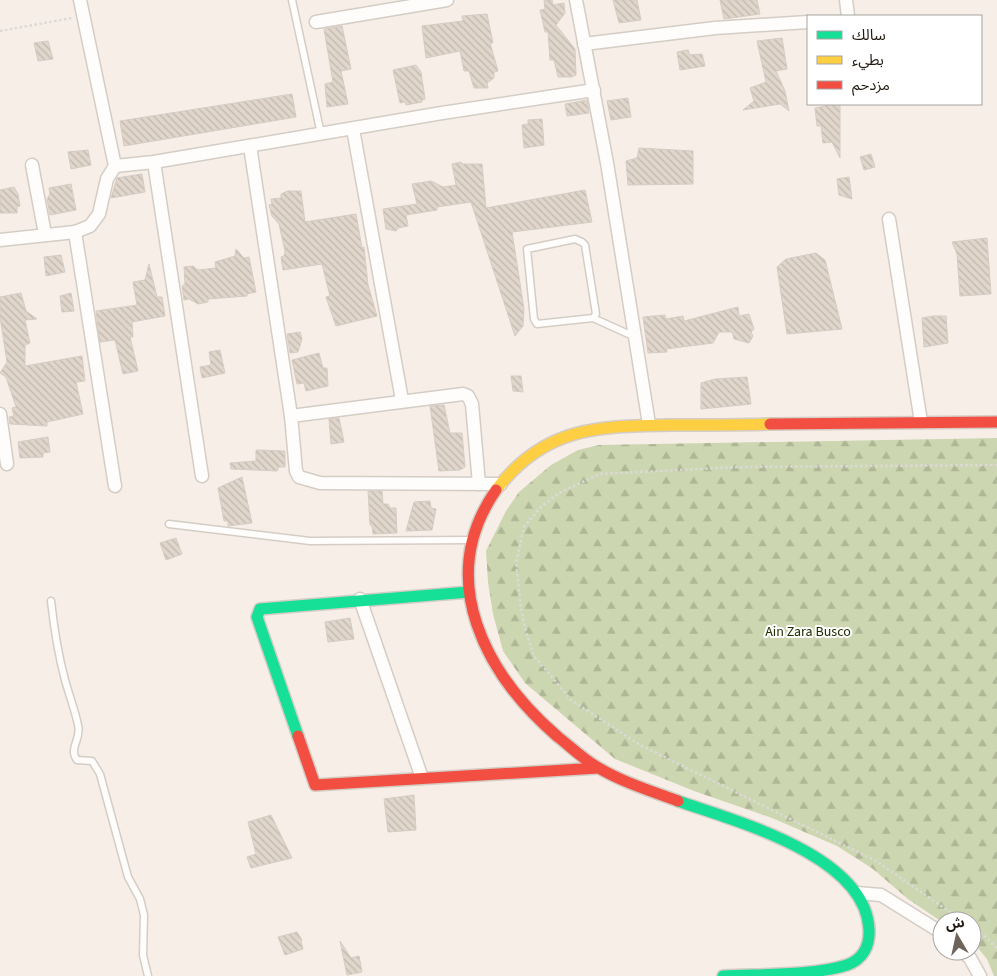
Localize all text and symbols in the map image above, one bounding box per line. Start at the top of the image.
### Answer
legend [807,15,982,105]
text: سالك [852,25,886,46]
text: بطيء [852,50,884,71]
text: مزدحم [852,75,890,96]
park label: Ain Zara Busco [765,622,851,642]
north arrow [932,911,982,961]
text: ش [944,913,966,936]

